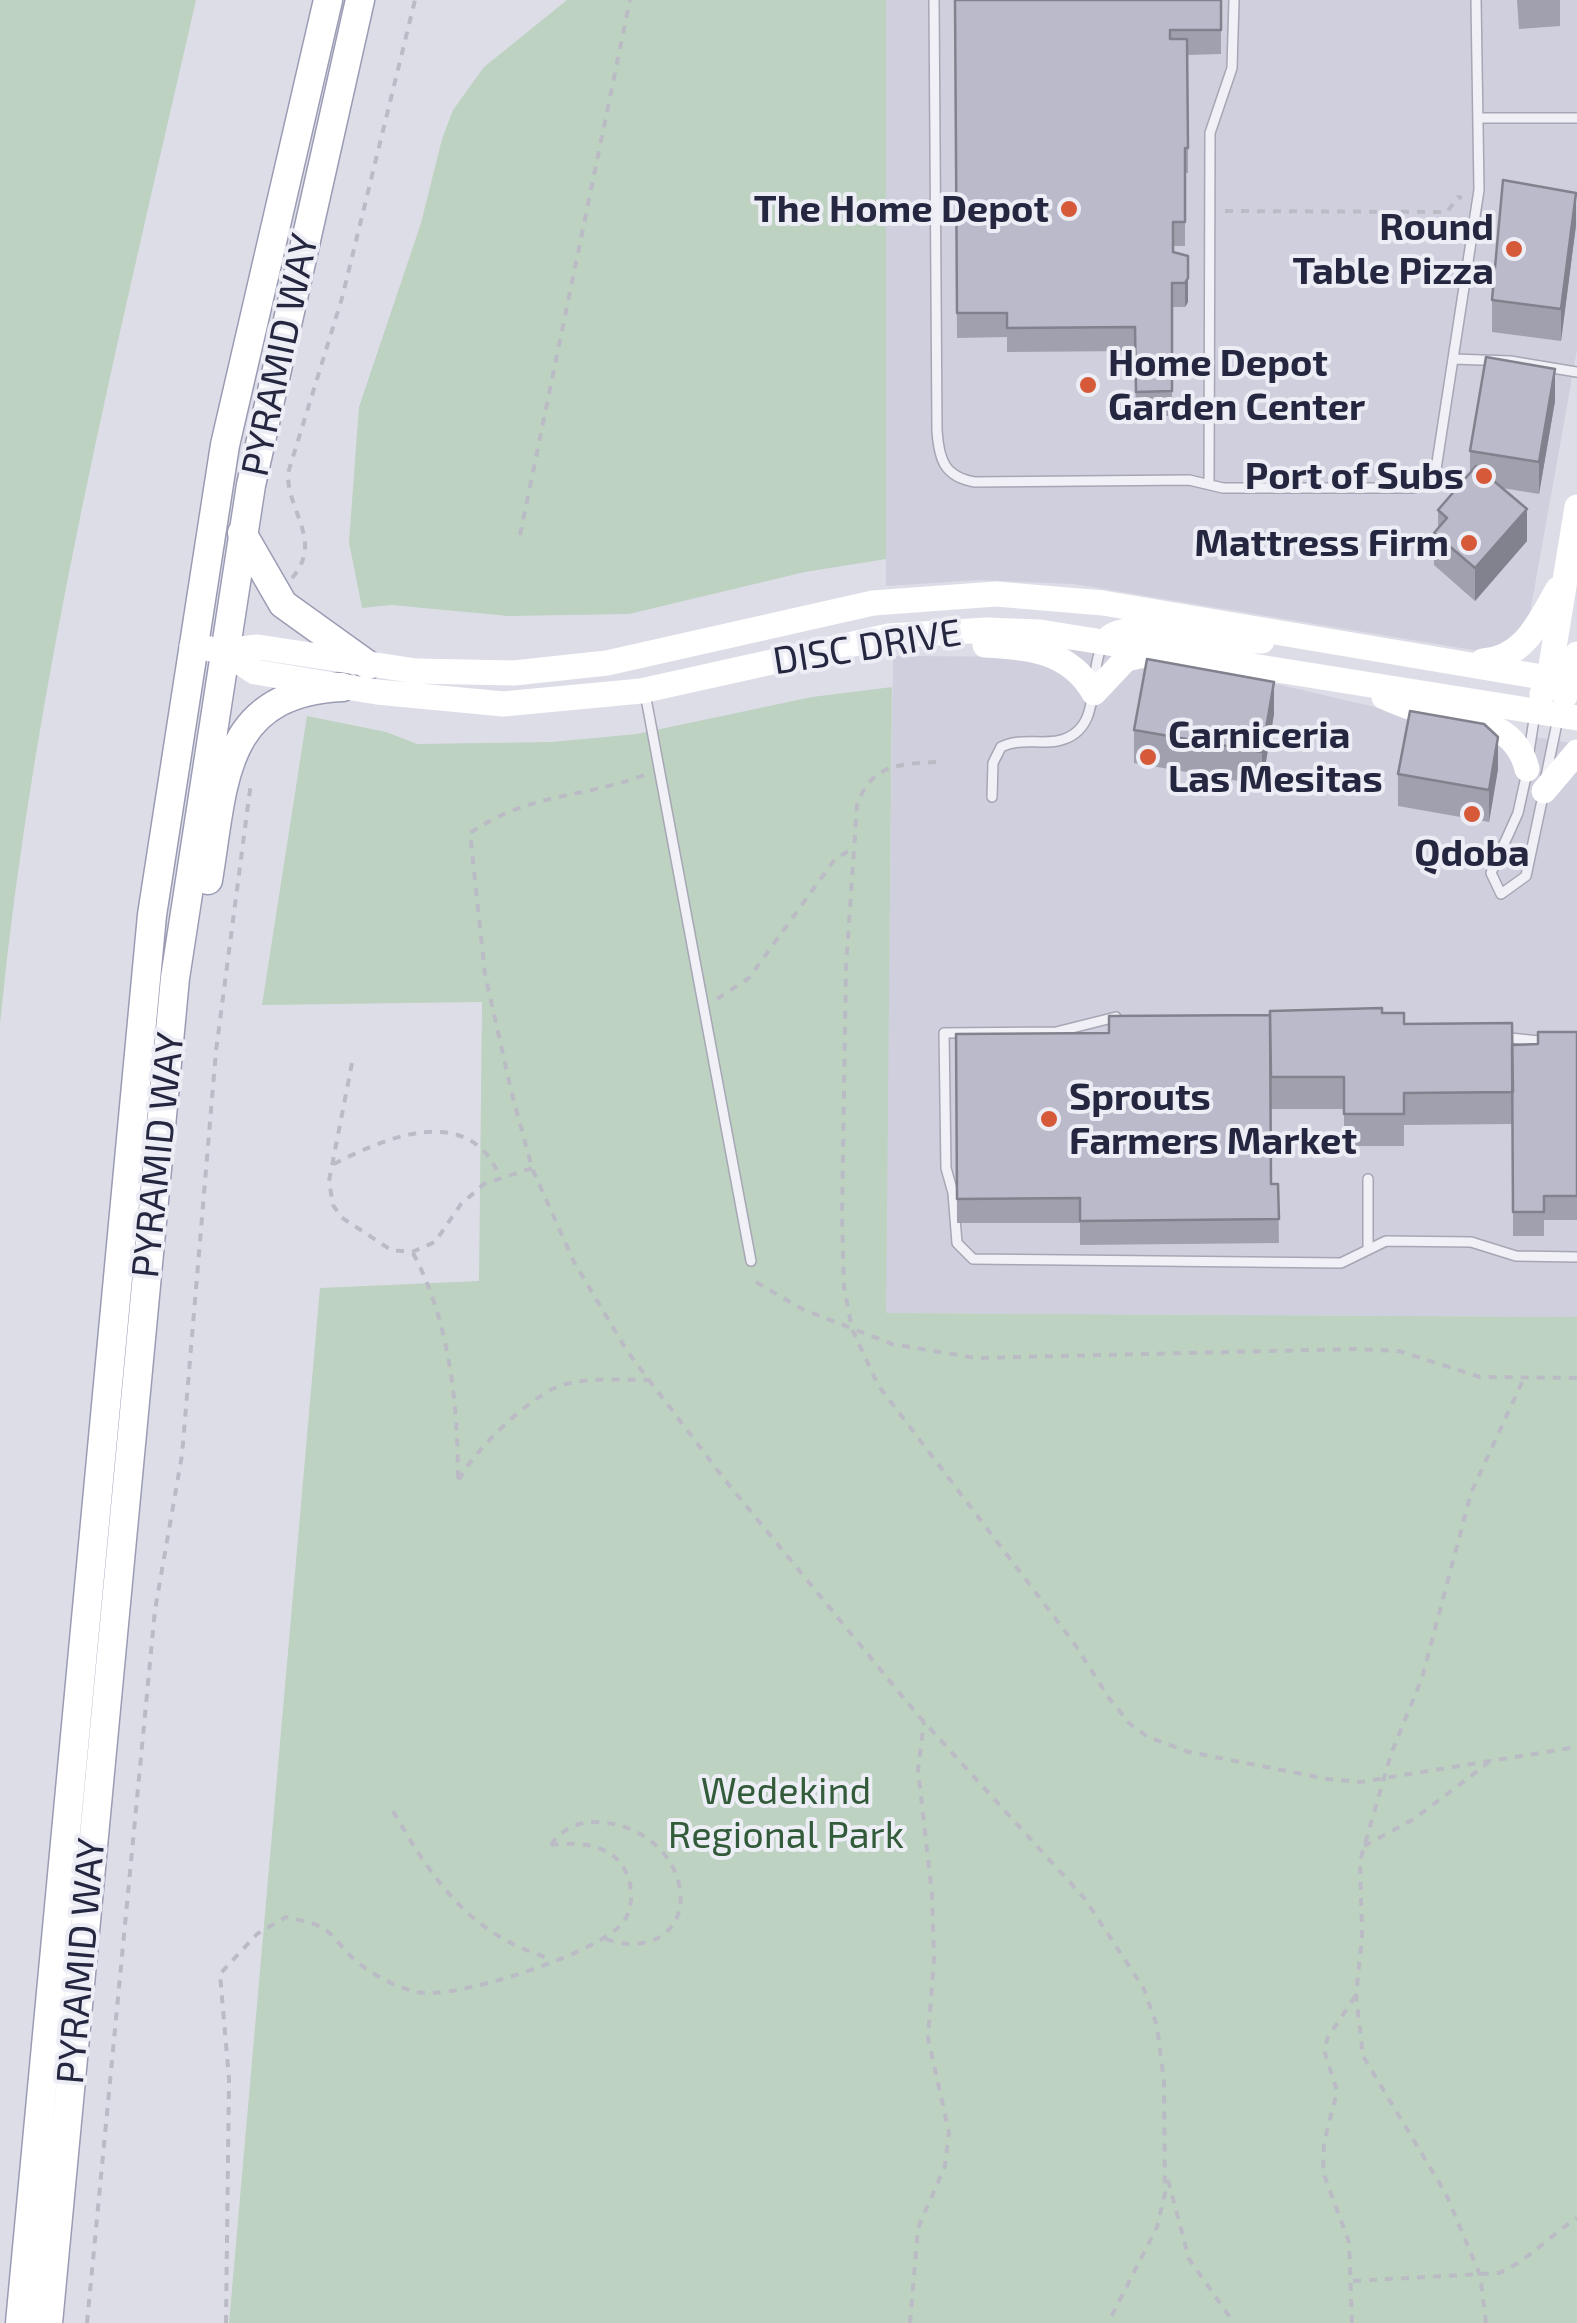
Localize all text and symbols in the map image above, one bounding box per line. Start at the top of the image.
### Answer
place label: The Home Depot [754,186,1049,232]
marker: The Home Depot [1058,198,1080,220]
place label: Round Table Pizza [1293,204,1494,294]
street label: PYRAMID WAY [232,230,328,480]
marker: Round Table Pizza [1503,238,1525,260]
place label: Home Depot Garden Center [1108,340,1365,429]
marker: Home Depot Garden Center [1077,374,1099,396]
place label: Port of Subs [1245,453,1464,499]
marker: Port of Subs [1473,465,1495,487]
place label: Mattress Firm [1194,520,1449,566]
marker: Mattress Firm [1458,532,1480,554]
street label: DISC DRIVE [770,610,964,684]
place label: Carniceria Las Mesitas [1168,712,1383,802]
marker: Carniceria Las Mesitas [1137,746,1159,768]
marker: Qdoba [1461,803,1483,825]
place label: Qdoba [1414,830,1530,876]
street label: PYRAMID WAY [122,1030,194,1280]
place label: Sprouts Farmers Market [1069,1074,1357,1164]
marker: Sprouts Farmers Market [1038,1108,1060,1130]
park label: Wedekind Regional Park [668,1768,904,1858]
street label: PYRAMID WAY [48,1836,114,2086]

